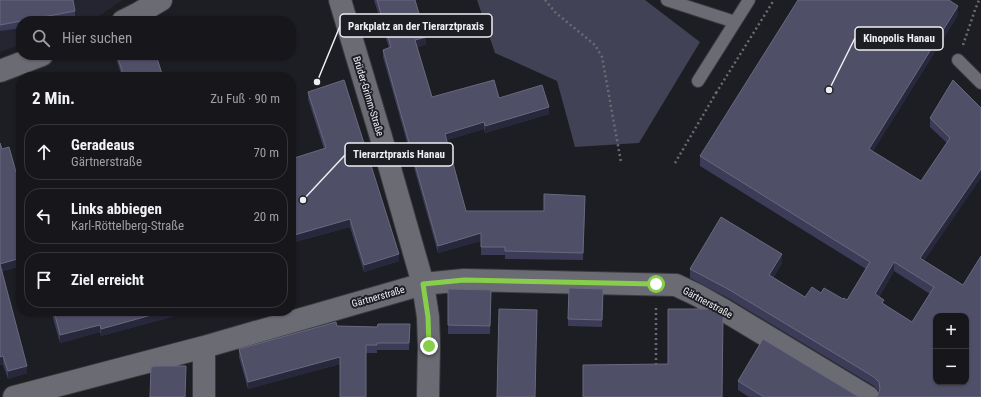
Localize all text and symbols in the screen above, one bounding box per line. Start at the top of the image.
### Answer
callout: Parkplatz an der Tierarztpraxis [340,14,492,37]
search box [16,16,296,60]
text: Parkplatz an der Tierarztpraxis [348,20,484,33]
icon: search [30,27,52,49]
callout: Kinopolis Hanau [855,27,943,50]
text: Hier suchen [62,29,132,47]
text: Kinopolis Hanau [863,32,935,45]
street label: Brüder-Grimm-Straße [351,55,386,138]
text: 2 Min. [32,88,75,108]
text: Zu Fuß · 90 m [210,91,280,106]
text: Geradeaus [71,136,135,154]
icon: ahead [33,141,55,163]
callout: Tierarztpraxis Hanau [345,143,453,166]
text: 70 m [253,145,279,160]
text: Tierarztpraxis Hanau [353,148,445,161]
text: Gärtnerstraße [71,154,142,169]
text: Links abbiegen [71,200,162,218]
icon: left [33,205,55,227]
text: 20 m [253,209,279,224]
text: Karl-Röttelberg-Straße [71,218,184,233]
icon: arrive [33,269,55,291]
text: Ziel erreicht [71,271,144,289]
route start [647,275,665,293]
street label: Gärtnerstraße [350,284,406,309]
street label: Gärtnerstraße [681,285,735,320]
map controls [933,313,969,385]
button: + [933,313,969,349]
route end [420,337,438,355]
button: − [933,349,969,385]

